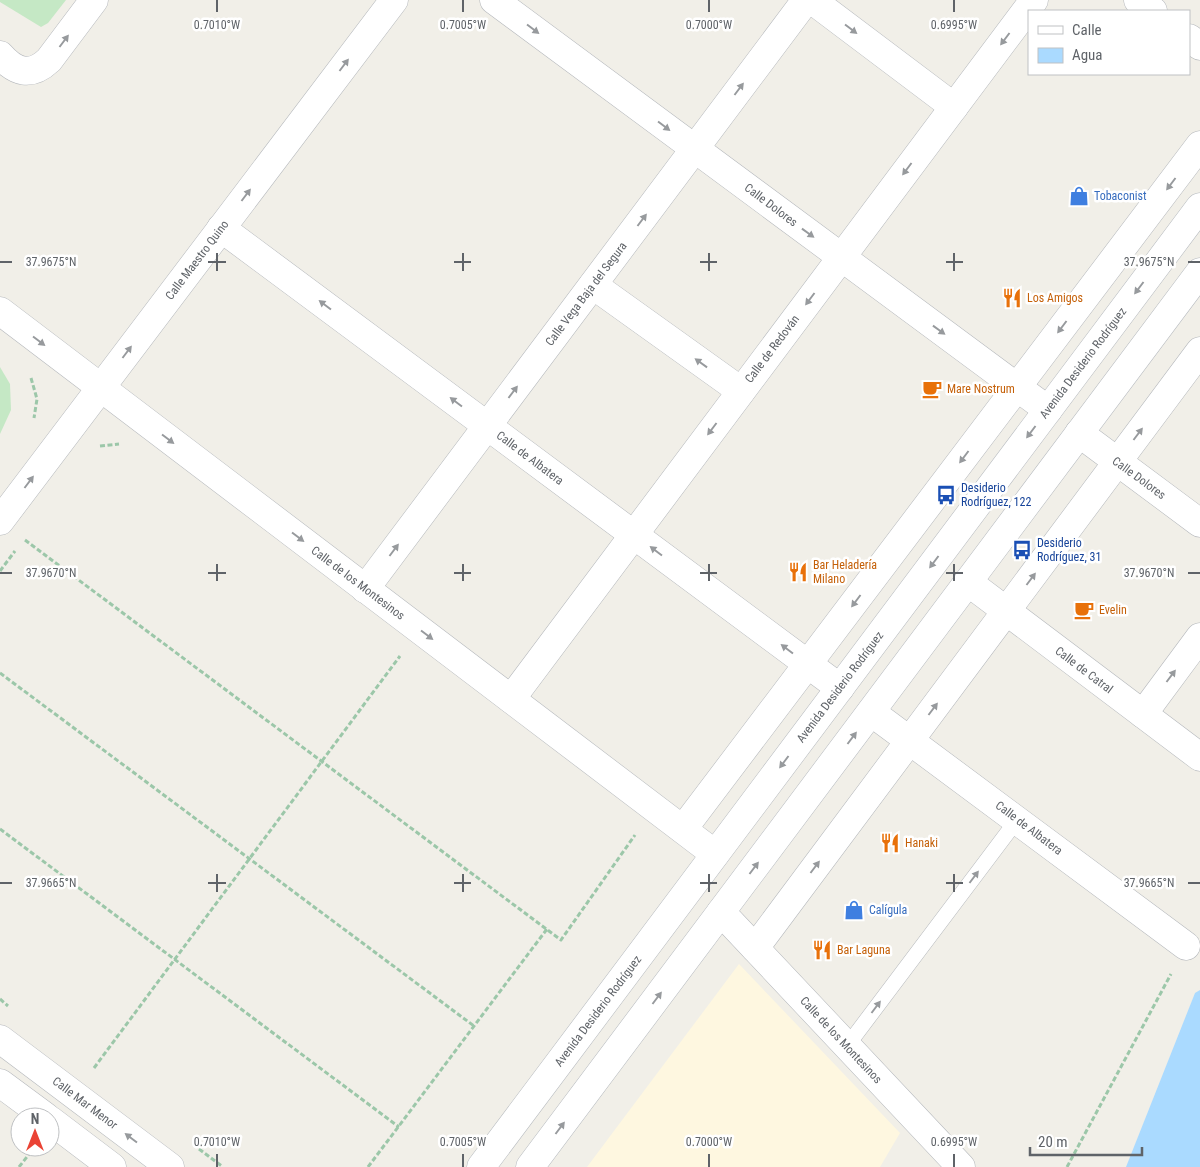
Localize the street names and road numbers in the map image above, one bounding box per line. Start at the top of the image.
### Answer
street label: Calle Dolores [742,181,800,229]
street label: Calle Maestro Quino [163,218,231,302]
street label: Calle Vega Baja del Segura [542,239,630,349]
street label: Avenida Desiderio Rodríguez [1037,305,1129,421]
street label: Calle de Redován [742,312,802,386]
street label: Calle de Albatera [494,428,567,488]
street label: Calle Dolores [1110,454,1168,502]
street label: Calle de los Montesinos [309,543,407,623]
street label: Avenida Desiderio Rodríguez [794,629,886,745]
street label: Calle de Catral [1052,644,1116,696]
street label: Calle de Albatera [993,798,1066,858]
street label: Avenida Desiderio Rodríguez [552,953,644,1069]
street label: Calle de los Montesinos [797,994,885,1086]
street label: Calle Mar Menor [50,1074,121,1132]

